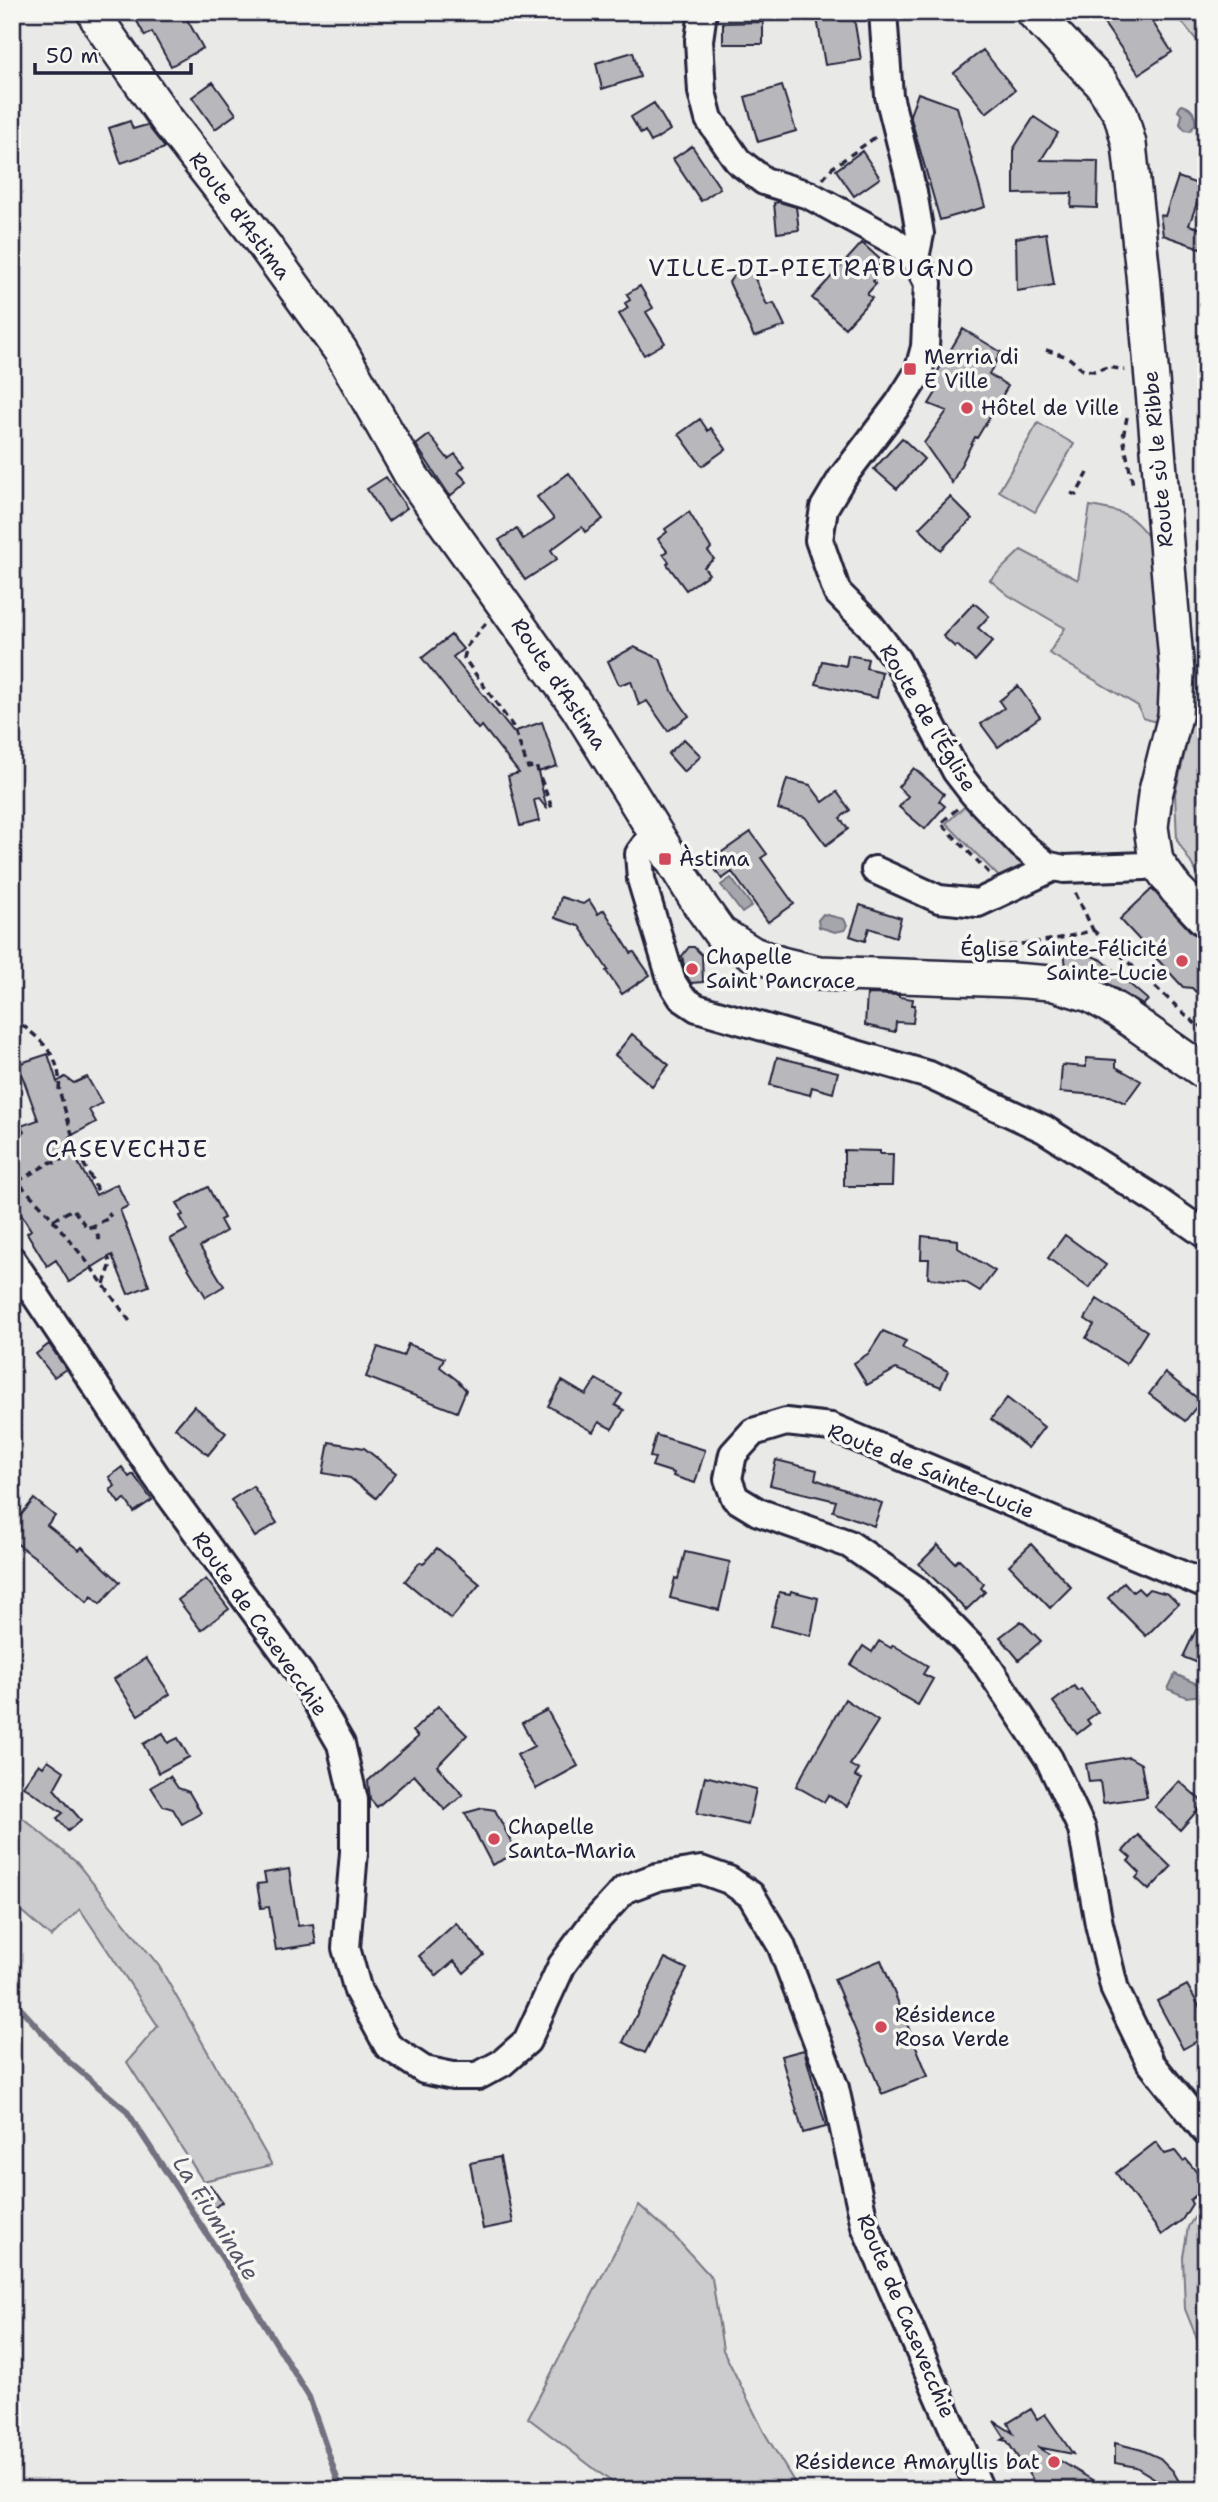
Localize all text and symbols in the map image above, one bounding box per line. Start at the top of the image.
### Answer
scale bar [35,32,191,76]
text: 50 m [46,42,99,70]
street label: Route d'Astima [183,146,297,286]
district label: VILLE-DI-PIETRABUGNO [648,252,976,284]
place label: Merria di E Ville [924,343,1019,395]
marker: Merria di E Ville [902,361,918,377]
street label: Route sù le Ribbe [1136,369,1180,549]
place label: Hôtel de Ville [981,394,1119,422]
marker: Hôtel de Ville [959,400,975,416]
street label: Route d'Astima [505,613,613,755]
street label: Route de l'Église [873,639,984,797]
place label: Àstima [679,844,750,873]
marker: Àstima [657,851,673,867]
place label: Église Sainte-Félicité Sainte-Lucie [960,934,1168,987]
place label: Chapelle Saint Pancrace [706,943,856,995]
marker: Église Sainte-Félicité Sainte-Lucie [1174,953,1190,969]
marker: Chapelle Saint Pancrace [684,961,700,977]
district label: CASEVECHJE [45,1134,209,1164]
street label: Route de Sainte-Lucie [824,1417,1038,1525]
street label: Route de Casevecchie [186,1526,334,1722]
place label: Chapelle Santa-Maria [508,1813,636,1865]
marker: Chapelle Santa-Maria [486,1831,502,1847]
place label: Résidence Rosa Verde [895,2001,1010,2053]
marker: Résidence Rosa Verde [873,2019,889,2035]
water label: La Fiuminale [166,2150,266,2286]
street label: Route de Casevecchie [850,2210,962,2422]
place label: Résidence Amaryllis bat [795,2448,1040,2476]
marker: Résidence Amaryllis bat [1046,2454,1062,2470]

